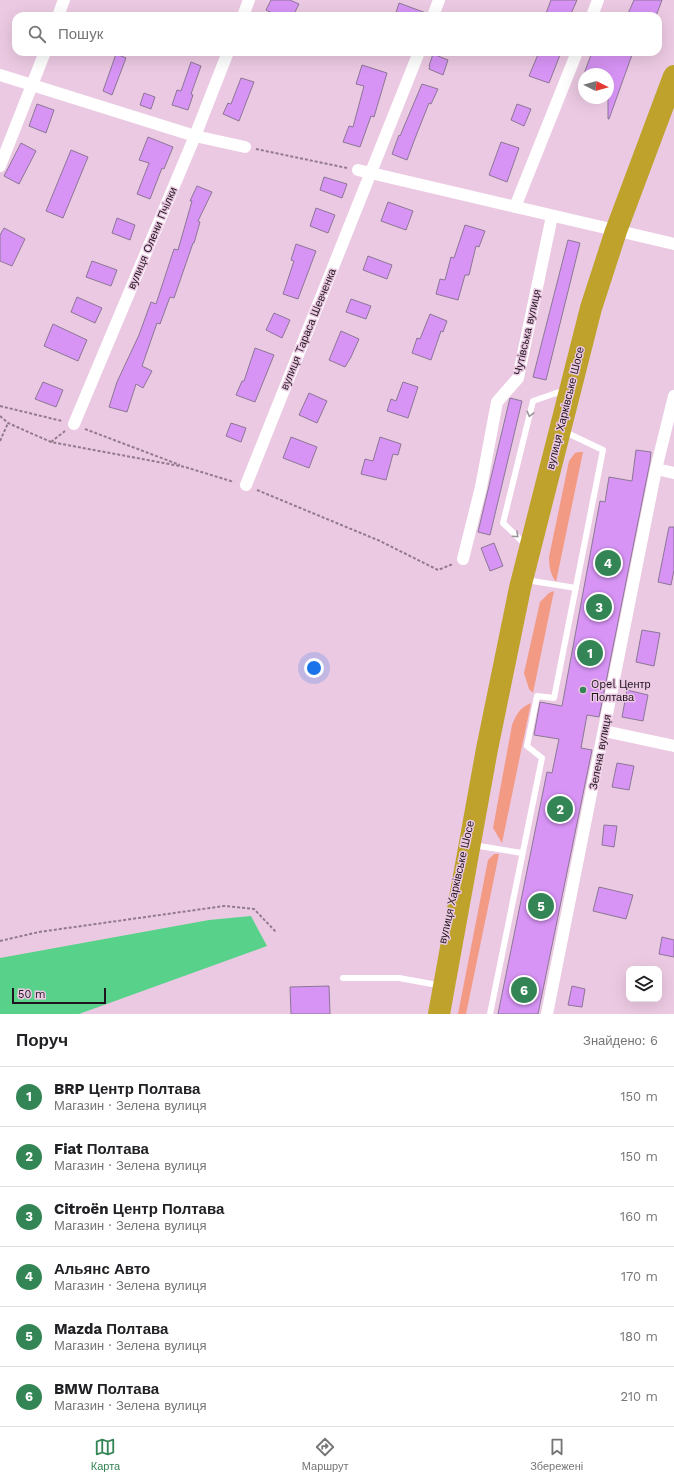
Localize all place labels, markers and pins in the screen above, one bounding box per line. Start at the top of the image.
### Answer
pin: 4 [595,548,621,578]
pin: 3 [586,592,612,622]
pin: 1 [577,638,603,668]
place label: Opel Центр Полтава [591,678,651,704]
marker: Opel Центр Полтава [578,685,588,695]
pin: 2 [547,794,573,824]
pin: 5 [528,891,554,921]
pin: 6 [511,975,537,1005]

